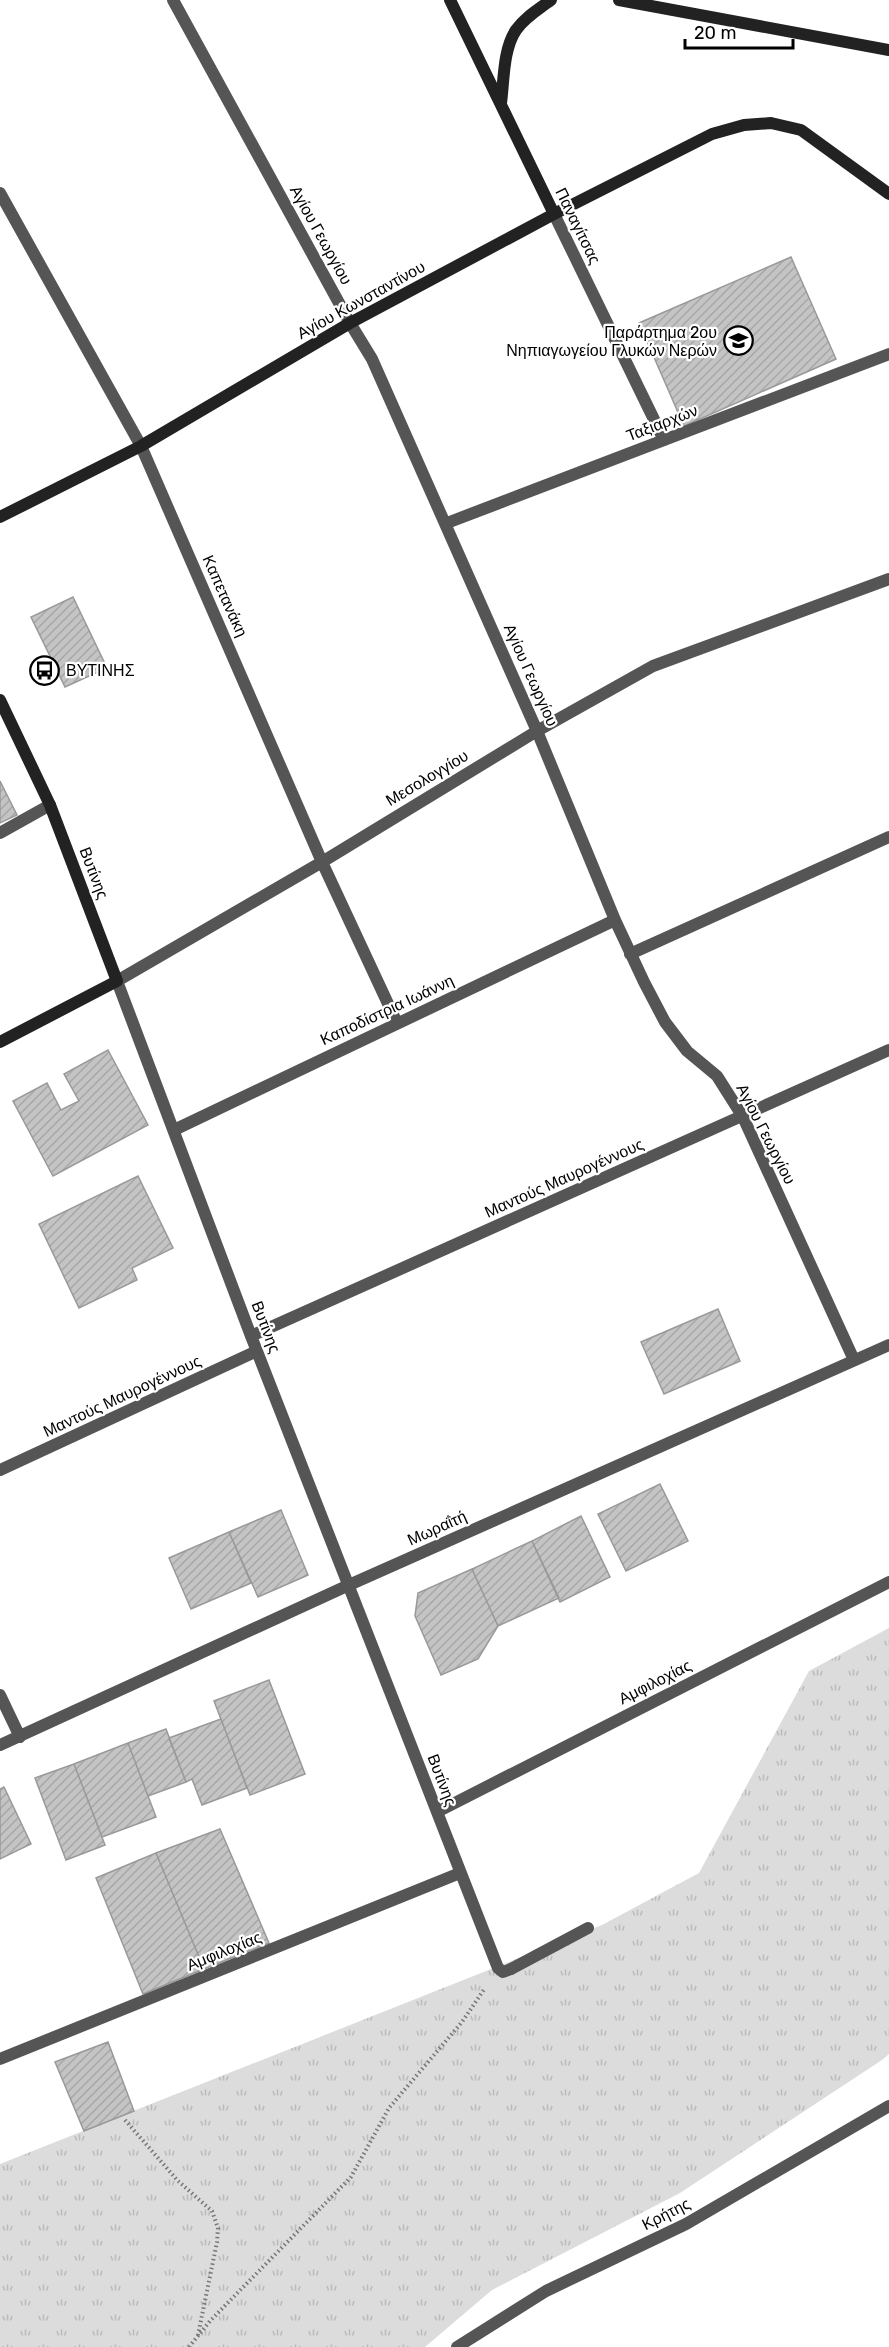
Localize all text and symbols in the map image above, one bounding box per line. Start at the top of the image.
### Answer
scale bar [685,12,793,50]
text: 20 m [694,22,736,44]
street label: Αγίου Γεωργίου [286,182,356,288]
street label: Παναγίτσας [551,185,605,268]
street label: Αγίου Κωνσταντίνου [294,257,428,343]
place label: Παράρτημα 2ου Νηπιαγωγείου Γλυκών Νερών [506,323,717,360]
school or university icon: Παράρτημα 2ου Νηπιαγωγείου Γλυκών Νερών [722,325,754,357]
street label: Ταξιαρχών [624,401,700,445]
street label: Καπετανάκη [199,552,251,640]
street label: Αγίου Γεωργίου [500,621,562,729]
bus stop icon: ΒΥΤΙΝΗΣ [29,654,61,686]
place label: ΒΥΤΙΝΗΣ [66,661,135,680]
street label: Μεσολογγίου [382,746,472,810]
street label: Βυτίνης [75,844,113,902]
street label: Καποδίστρια Ιωάννη [317,971,457,1049]
street label: Αγίου Γεωργίου [733,1081,799,1187]
street label: Μαντούς Μαυρογέννους [482,1134,647,1222]
street label: Βυτίνης [247,1298,285,1356]
street label: Μαντούς Μαυρογέννους [40,1351,204,1441]
street label: Μωραΐτή [404,1507,470,1549]
street label: Αμφιλοχίας [616,1655,695,1708]
street label: Βυτίνης [423,1751,461,1809]
street label: Αμφιλοχίας [184,1927,264,1975]
street label: Κρήτης [639,2194,694,2234]

